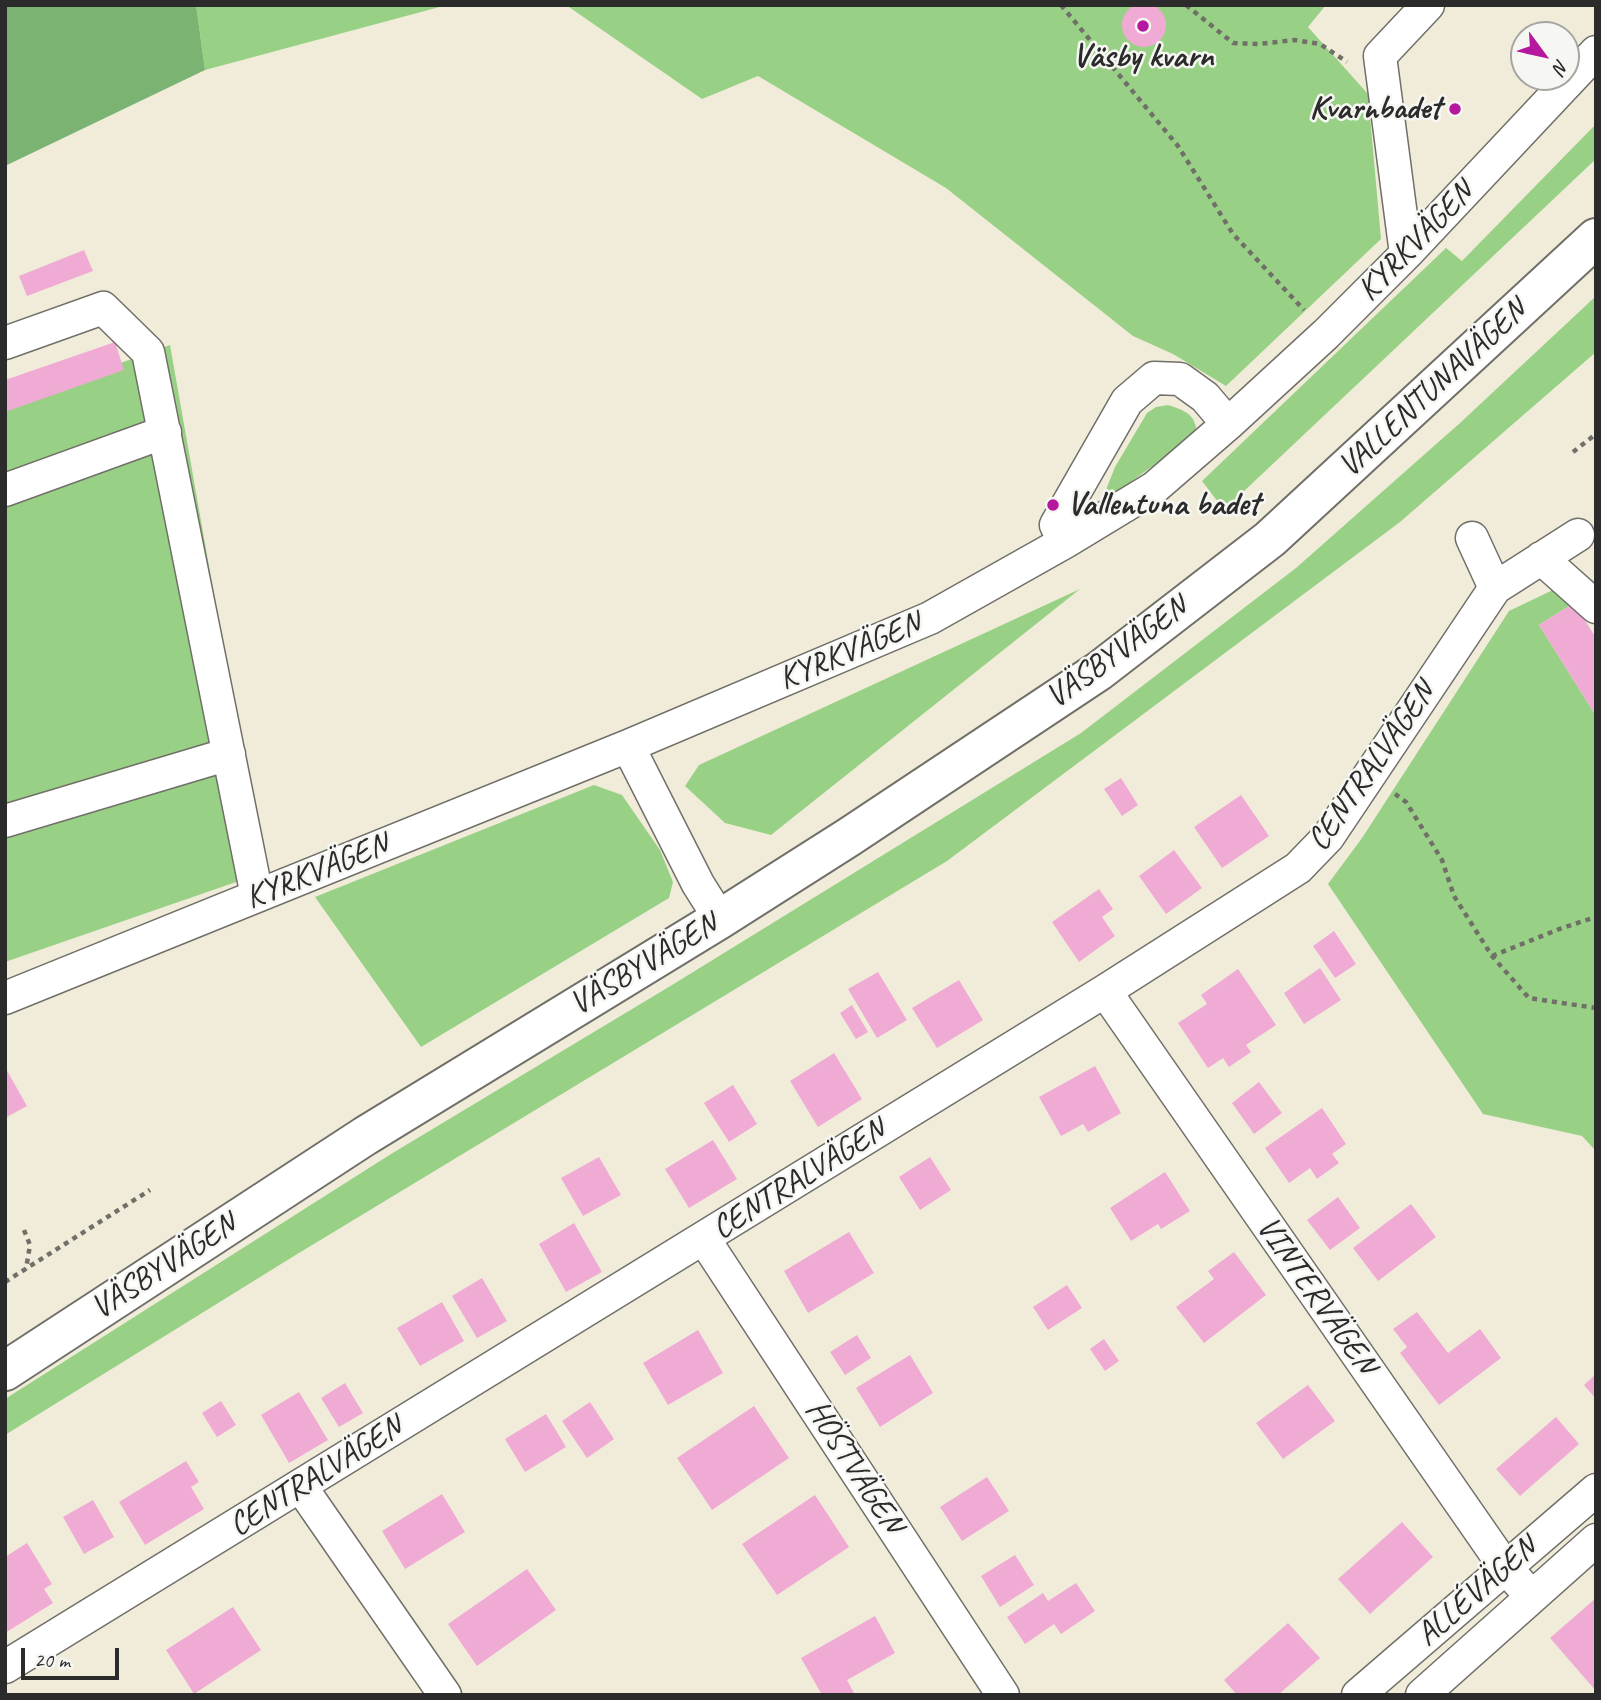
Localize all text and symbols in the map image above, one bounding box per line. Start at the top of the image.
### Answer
marker: Väsby kvarn [1135,18,1151,34]
north arrow [1510,21,1580,91]
place label: Väsby kvarn [1072,37,1214,77]
text: N [1548,55,1574,78]
place label: Kvarnbadet [1309,89,1441,129]
marker: Kvarnbadet [1447,101,1463,117]
street label: KYRKVÄGEN [1349,174,1483,310]
street label: VALLENTUNAVÄGEN [1331,292,1535,486]
place label: Vallentuna badet [1067,485,1259,525]
marker: Vallentuna badet [1045,497,1061,513]
street label: VÄSBYVÄGEN [1039,588,1195,718]
street label: KYRKVÄGEN [773,604,927,700]
street label: CENTRALVÄGEN [1299,675,1445,859]
street label: KYRKVÄGEN [240,825,394,919]
street label: VÄSBYVÄGEN [563,905,725,1025]
street label: CENTRALVÄGEN [705,1111,893,1249]
street label: VÄSBYVÄGEN [84,1205,244,1329]
street label: VINTERVÄGEN [1247,1209,1385,1383]
street label: HÖSTVÄGEN [796,1393,912,1541]
street label: CENTRALVÄGEN [222,1408,410,1546]
street label: ALLÉVÄGEN [1409,1529,1545,1655]
scale bar [24,1634,122,1678]
text: 20 m [34,1647,70,1673]

